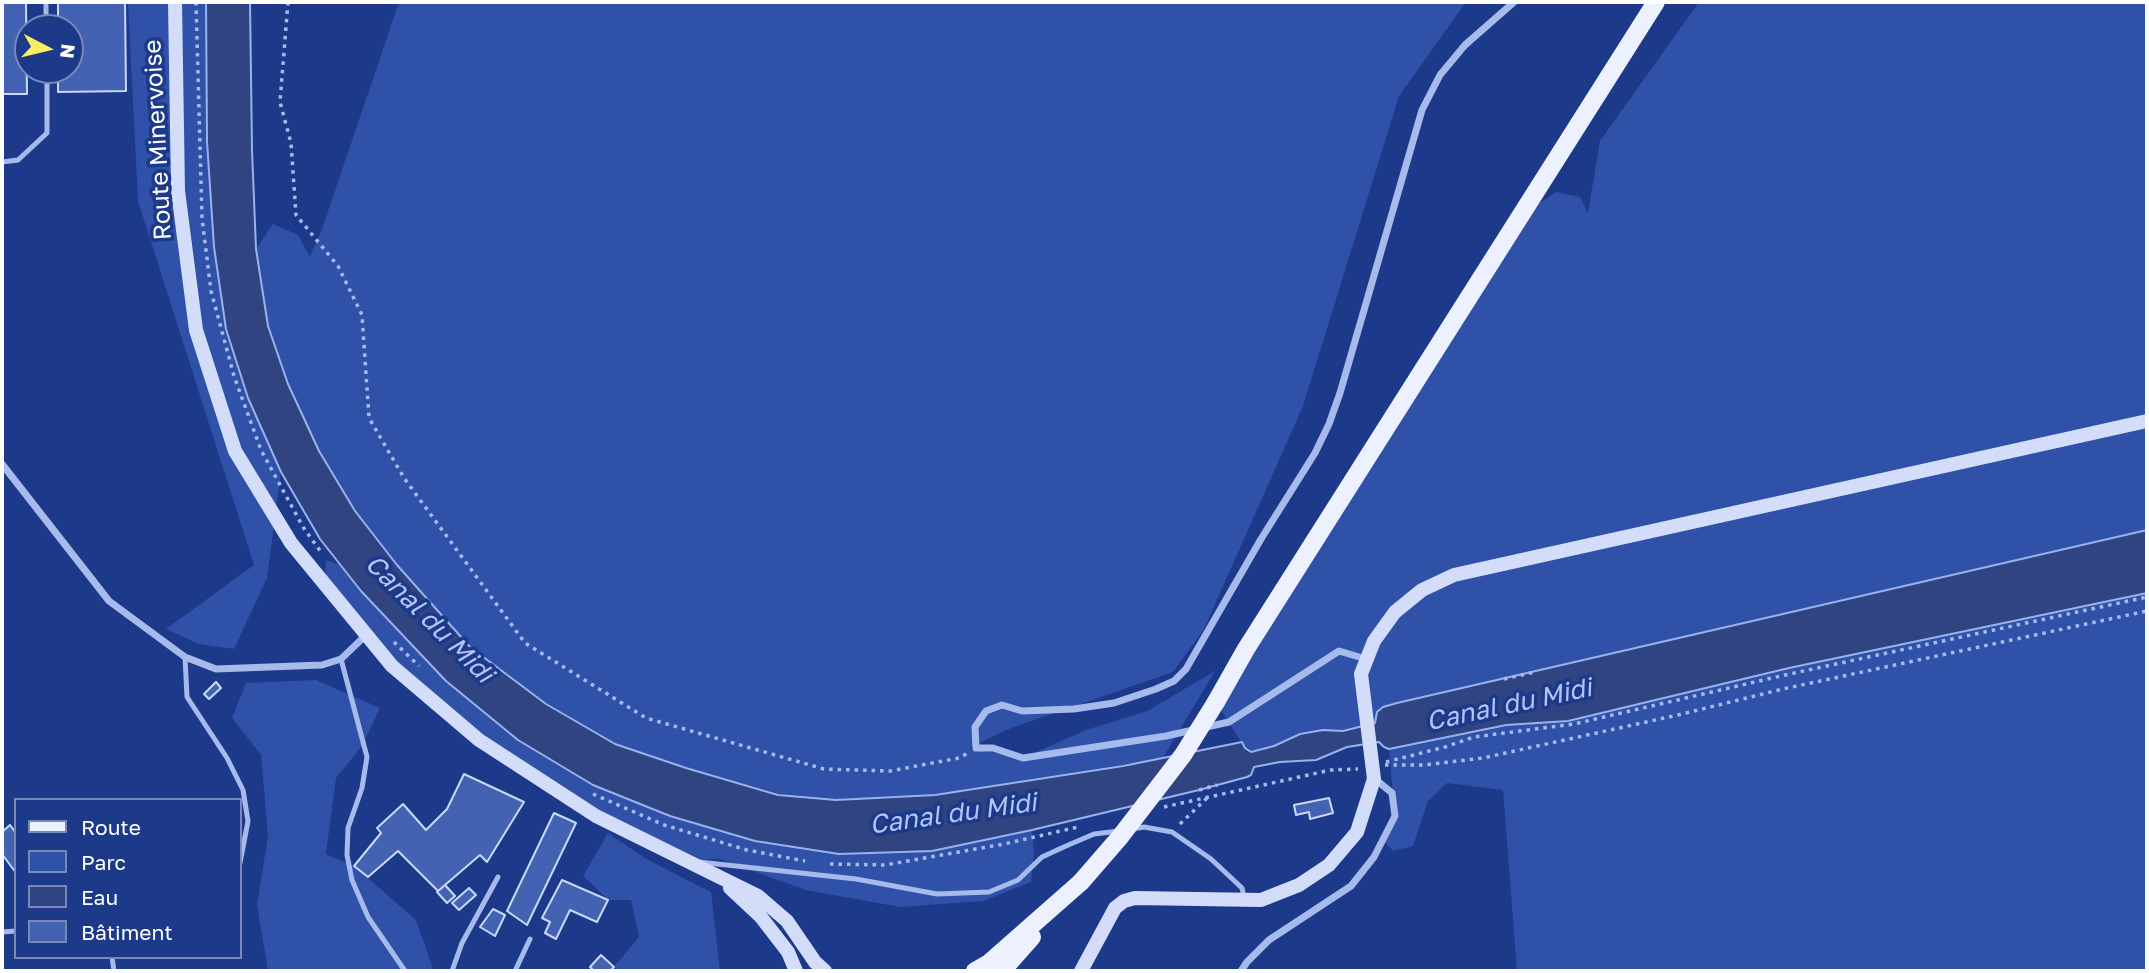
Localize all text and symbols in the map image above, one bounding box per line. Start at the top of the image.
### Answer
north arrow [14,14,84,84]
street label: Route Minervoise [138,39,178,241]
text: N [56,43,81,60]
water label: Canal du Midi [358,548,500,690]
water label: Canal du Midi [1423,672,1595,738]
water label: Canal du Midi [867,787,1039,841]
legend [14,798,242,959]
text: Route [81,814,141,840]
text: Parc [81,849,126,875]
text: Eau [81,884,118,910]
text: Bâtiment [81,919,173,945]

